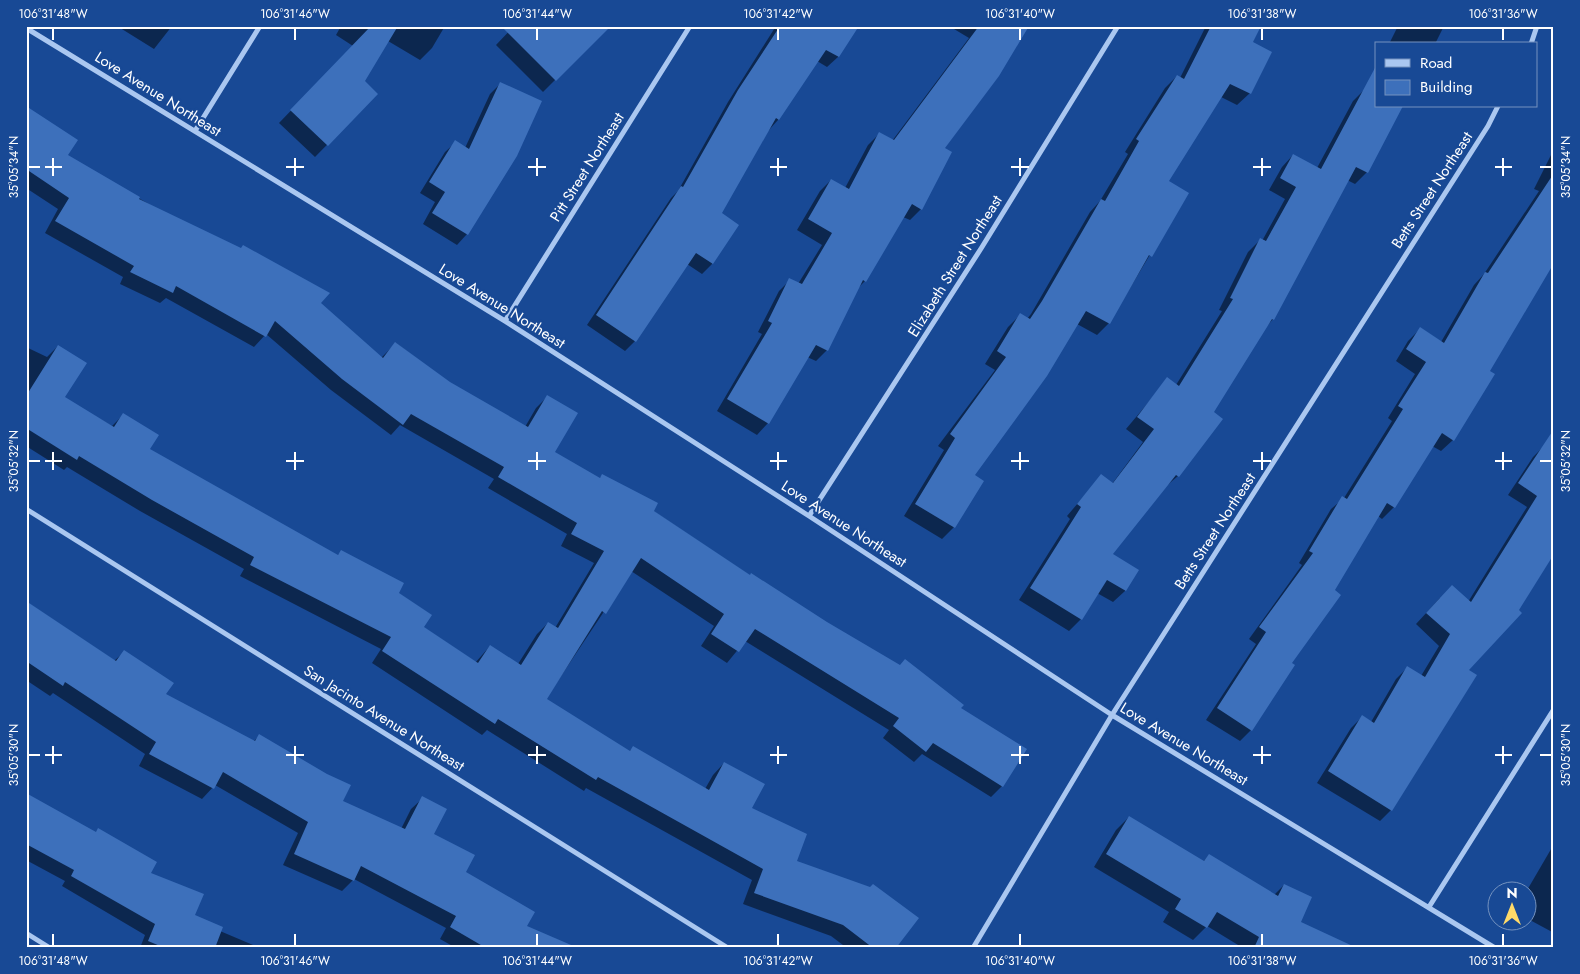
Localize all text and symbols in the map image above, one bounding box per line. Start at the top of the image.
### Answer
text: 106°31'48"W [18,5,88,23]
text: 106°31'46"W [260,5,330,23]
text: 106°31'44"W [502,5,572,23]
text: 106°31'42"W [743,5,813,23]
text: 106°31'40"W [985,5,1055,23]
text: 106°31'38"W [1228,5,1297,23]
text: 106°31'36"W [1468,5,1538,23]
legend [1375,42,1538,108]
street label: Love Avenue Northeast [90,46,226,142]
text: Road [1420,52,1452,74]
text: Building [1420,76,1472,98]
street label: Pitt Street Northeast [545,108,630,226]
street label: Betts Street Northeast [1386,127,1478,253]
text: 35°05'34"N [5,136,23,198]
text: 35°05'34"N [1557,136,1575,198]
street label: Elizabeth Street Northeast [902,191,1008,341]
street label: Love Avenue Northeast [434,258,570,354]
text: 35°05'32"N [5,430,23,492]
text: 35°05'32"N [1557,430,1575,492]
street label: Betts Street Northeast [1169,468,1261,594]
street label: Love Avenue Northeast [777,475,911,573]
street label: San Jacinto Avenue Northeast [299,659,469,777]
street label: Love Avenue Northeast [1116,697,1252,791]
text: 35°05'30"N [5,724,23,786]
text: 35°05'30"N [1557,724,1575,786]
north arrow [1488,882,1538,932]
text: N [1506,883,1518,903]
text: 106°31'48"W [18,952,88,970]
text: 106°31'46"W [260,952,330,970]
text: 106°31'44"W [502,952,572,970]
text: 106°31'42"W [743,952,813,970]
text: 106°31'40"W [985,952,1055,970]
text: 106°31'38"W [1228,952,1297,970]
text: 106°31'36"W [1468,952,1538,970]

